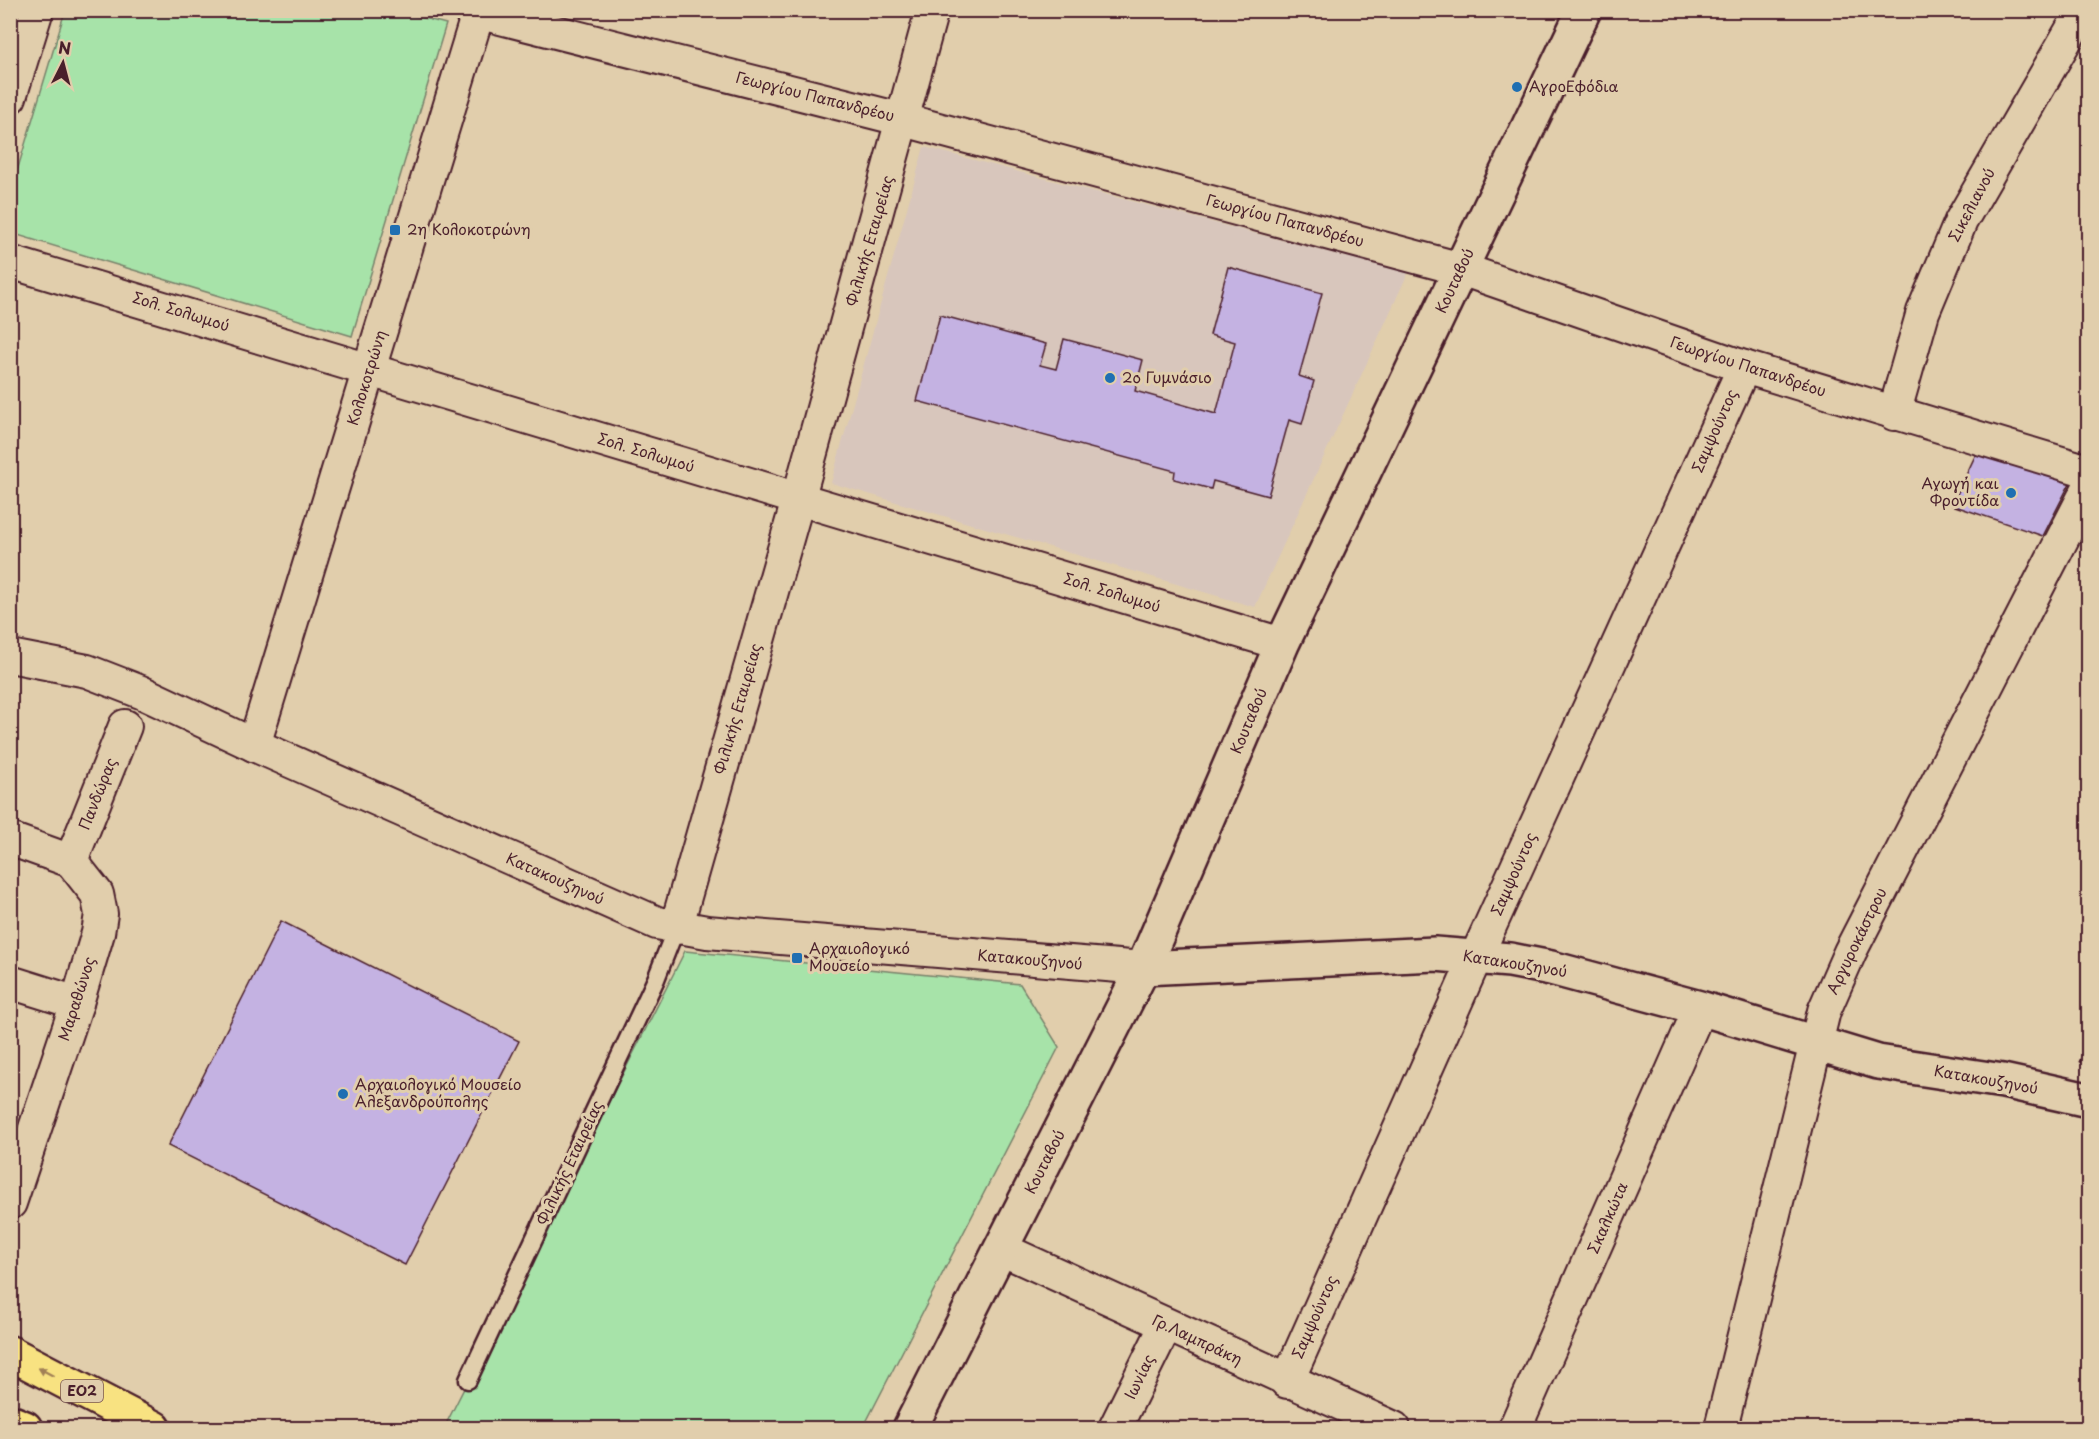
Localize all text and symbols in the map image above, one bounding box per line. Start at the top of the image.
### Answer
north arrow [33,33,93,93]
text: N [57,34,72,60]
street label: Γεωργίου Παπανδρέου [734,65,897,126]
place label: ΑγροΕφόδια [1529,74,1619,97]
marker: ΑγροΕφόδια [1510,80,1524,94]
street label: Σικελιανού [1942,163,2000,245]
street label: Φιλικής Εταιρείας [839,172,898,309]
street label: Γεωργίου Παπανδρέου [1204,187,1367,252]
place label: 2η Κολοκοτρώνη [407,217,531,240]
marker: 2η Κολοκοτρώνη [388,223,402,237]
street label: Κουταβού [1429,244,1479,317]
street label: Σολ. Σολωμού [130,285,233,336]
street label: Κολοκοτρώνη [340,327,391,428]
street label: Γεωργίου Παπανδρέου [1667,329,1829,402]
place label: 2ο Γυμνάσιο [1122,365,1212,388]
marker: 2ο Γυμνάσιο [1103,371,1117,385]
street label: Σαμψούντος [1685,385,1742,476]
street label: Σολ. Σολωμού [595,426,698,477]
place label: Αγωγή και Φροντίδα [1921,471,2000,511]
marker: Αγωγή και Φροντίδα [2004,486,2018,500]
street label: Σολ. Σολωμού [1061,566,1164,617]
street label: Φιλικής Εταιρείας [707,640,766,777]
street label: Κουταβού [1223,684,1272,757]
street label: Πανδώρας [72,754,122,833]
street label: Σαμψούντος [1484,828,1541,919]
street label: Κατακουζηνού [503,846,608,910]
street label: Αργυροκάστρου [1820,883,1891,998]
place label: Αρχαιολογικό Μουσείο [809,936,910,976]
street label: Κατακουζηνού [977,942,1084,975]
street label: Κατακουζηνού [1461,943,1569,982]
marker: Αρχαιολογικό Μουσείο [790,951,804,965]
street label: Μαραθώνος [51,953,100,1044]
street label: Κατακουζηνού [1932,1058,2040,1099]
place label: Αρχαιολογικό Μουσείο Αλεξανδρούπολης [355,1072,522,1112]
marker: Αρχαιολογικό Μουσείο Αλεξανδρούπολης [336,1087,350,1101]
street label: Φιλικής Εταιρείας [530,1096,608,1229]
street label: Κουταβού [1018,1125,1070,1198]
street label: Σκαλκώτα [1581,1178,1633,1257]
street label: Σαμψούντος [1285,1271,1342,1362]
street label: Γρ.Λαμπράκη [1149,1308,1247,1370]
street label: Ιωνίας [1118,1350,1160,1403]
one-way arrow [38,1367,55,1377]
road number: ΕΟ2 [61,1380,103,1402]

